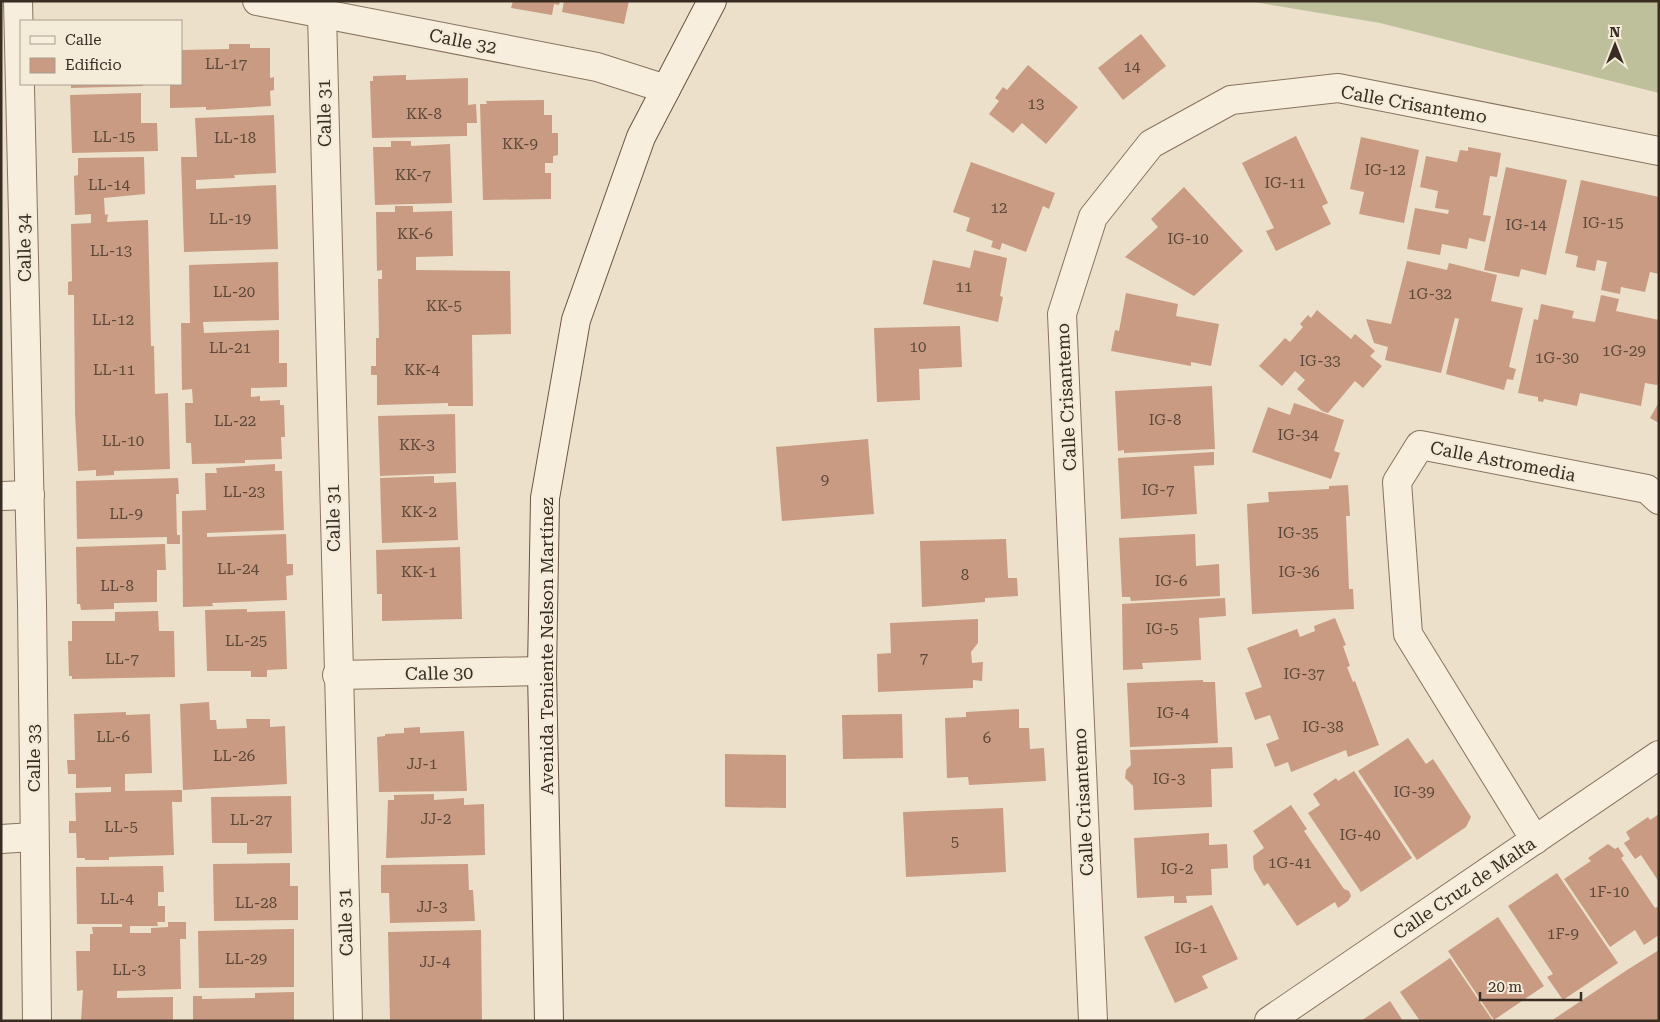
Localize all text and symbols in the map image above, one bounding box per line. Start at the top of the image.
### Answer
legend [20,20,182,85]
north arrow [1590,20,1640,70]
street label: Calle 32 [427,24,499,58]
text: N [1610,24,1621,40]
text: Calle [65,31,101,49]
house number: LL-17 [205,55,247,73]
text: Edificio [65,56,122,74]
house number: 14 [1124,58,1141,76]
street label: Calle 31 [313,79,335,147]
street label: Calle Crisantemo [1339,81,1489,127]
house number: 13 [1028,95,1044,113]
house number: KK-8 [406,105,442,123]
house number: LL-15 [93,128,135,146]
house number: LL-18 [214,129,256,147]
house number: KK-9 [502,135,538,153]
house number: IG-12 [1364,161,1406,179]
house number: KK-7 [395,166,431,184]
house number: IG-11 [1264,174,1306,192]
house number: LL-14 [88,176,131,194]
house number: 12 [991,199,1007,217]
house number: LL-19 [209,210,251,228]
street label: Calle 34 [13,214,35,282]
house number: IG-15 [1582,214,1624,232]
house number: IG-14 [1505,216,1547,234]
house number: KK-6 [397,225,433,243]
house number: IG-10 [1167,230,1209,248]
house number: LL-13 [90,242,132,260]
house number: 11 [956,278,972,296]
house number: LL-20 [213,283,255,301]
house number: 1G-32 [1408,285,1452,303]
house number: KK-5 [426,297,462,315]
house number: LL-12 [92,311,134,329]
street label: Calle Crisantemo [1052,322,1080,472]
house number: 10 [910,338,926,356]
house number: LL-21 [209,339,251,357]
house number: 1G-29 [1602,342,1646,360]
house number: 1G-30 [1535,349,1579,367]
house number: IG-33 [1299,352,1341,370]
house number: LL-11 [93,361,135,379]
house number: KK-4 [404,361,441,379]
house number: IG-8 [1149,411,1181,429]
house number: LL-22 [214,412,256,430]
house number: IG-34 [1277,426,1319,444]
house number: LL-10 [102,432,144,450]
house number: KK-3 [399,436,435,454]
street label: Calle Astromedia [1428,437,1578,485]
house number: 9 [821,471,829,489]
house number: IG-7 [1142,481,1174,499]
house number: LL-23 [223,483,265,501]
street label: Calle 31 [322,484,344,552]
street label: Avenida Teniente Nelson Martínez [536,497,557,795]
house number: KK-2 [401,503,437,521]
house number: LL-9 [109,505,143,523]
house number: IG-35 [1277,524,1319,542]
house number: LL-24 [217,560,260,578]
house number: KK-1 [401,563,437,581]
house number: IG-36 [1278,563,1320,581]
house number: 8 [961,566,969,584]
house number: IG-6 [1155,572,1187,590]
house number: LL-8 [100,577,134,595]
house number: IG-5 [1146,620,1178,638]
house number: LL-25 [225,632,267,650]
house number: 7 [920,649,928,667]
house number: LL-7 [105,650,139,668]
street label: Calle 30 [405,662,473,684]
house number: IG-37 [1283,665,1325,683]
house number: IG-4 [1157,704,1190,722]
house number: IG-38 [1302,718,1344,736]
street label: Calle 33 [23,724,44,792]
street label: Calle Crisantemo [1069,727,1097,877]
house number: LL-6 [96,728,130,746]
house number: 6 [983,729,991,747]
house number: LL-26 [213,747,255,765]
house number: JJ-1 [407,755,437,773]
house number: IG-3 [1153,770,1185,788]
house number: IG-39 [1393,783,1435,801]
house number: JJ-2 [421,810,451,828]
house number: LL-27 [230,811,272,829]
house number: LL-5 [104,818,138,836]
house number: IG-40 [1339,826,1381,844]
street label: Calle Cruz de Malta [1389,832,1540,944]
house number: 5 [951,833,959,851]
house number: 1G-41 [1268,854,1312,872]
house number: IG-2 [1161,860,1193,878]
house number: 1F-10 [1589,883,1629,901]
street label: Calle 31 [333,887,357,957]
house number: LL-4 [100,890,134,908]
house number: LL-28 [235,894,277,912]
house number: JJ-3 [417,898,447,916]
house number: 1F-9 [1547,925,1579,943]
house number: IG-1 [1175,939,1207,957]
house number: LL-29 [225,950,267,968]
house number: JJ-4 [420,953,451,971]
house number: LL-3 [112,961,146,979]
scale bar [1480,970,1581,1002]
text: 20 m [1488,978,1523,996]

